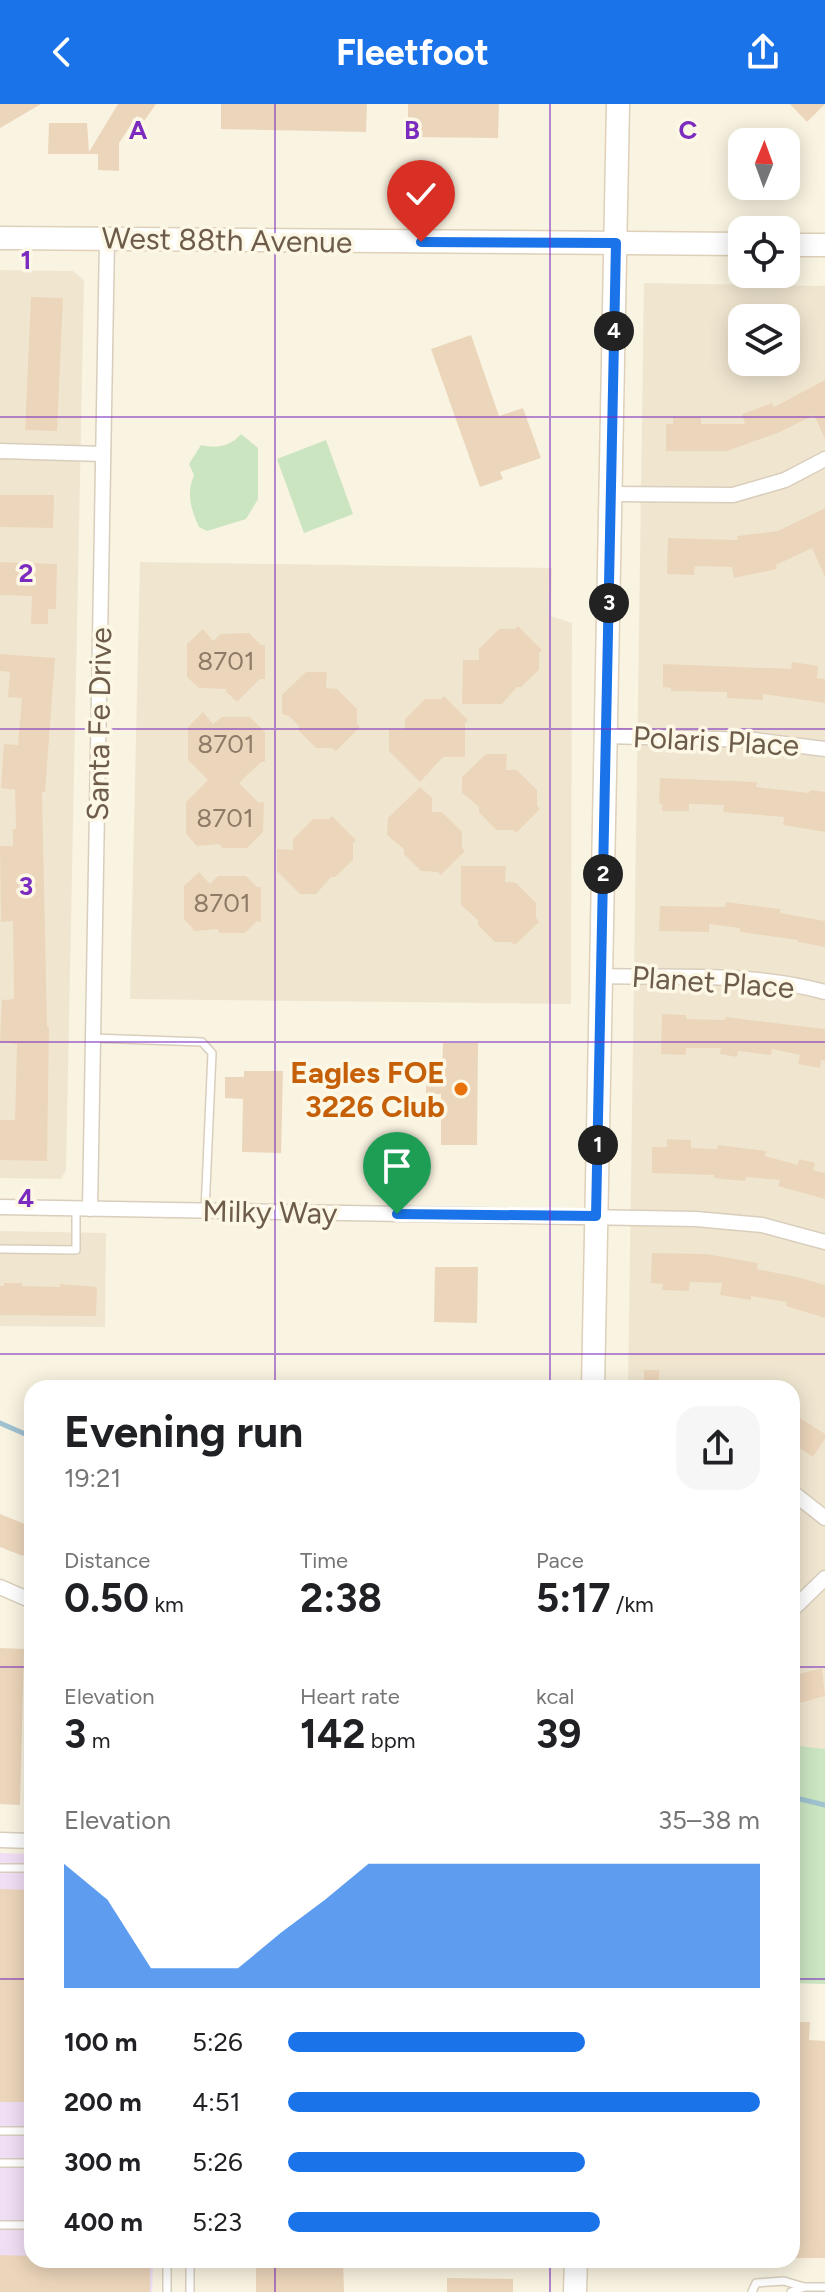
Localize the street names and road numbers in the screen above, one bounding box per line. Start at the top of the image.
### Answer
street label: West 88th Avenue [101,219,353,261]
street label: Santa Fe Drive [79,627,119,821]
street label: Polaris Place [632,718,800,764]
street label: Planet Place [630,958,796,1006]
street label: Milky Way [202,1192,338,1232]

